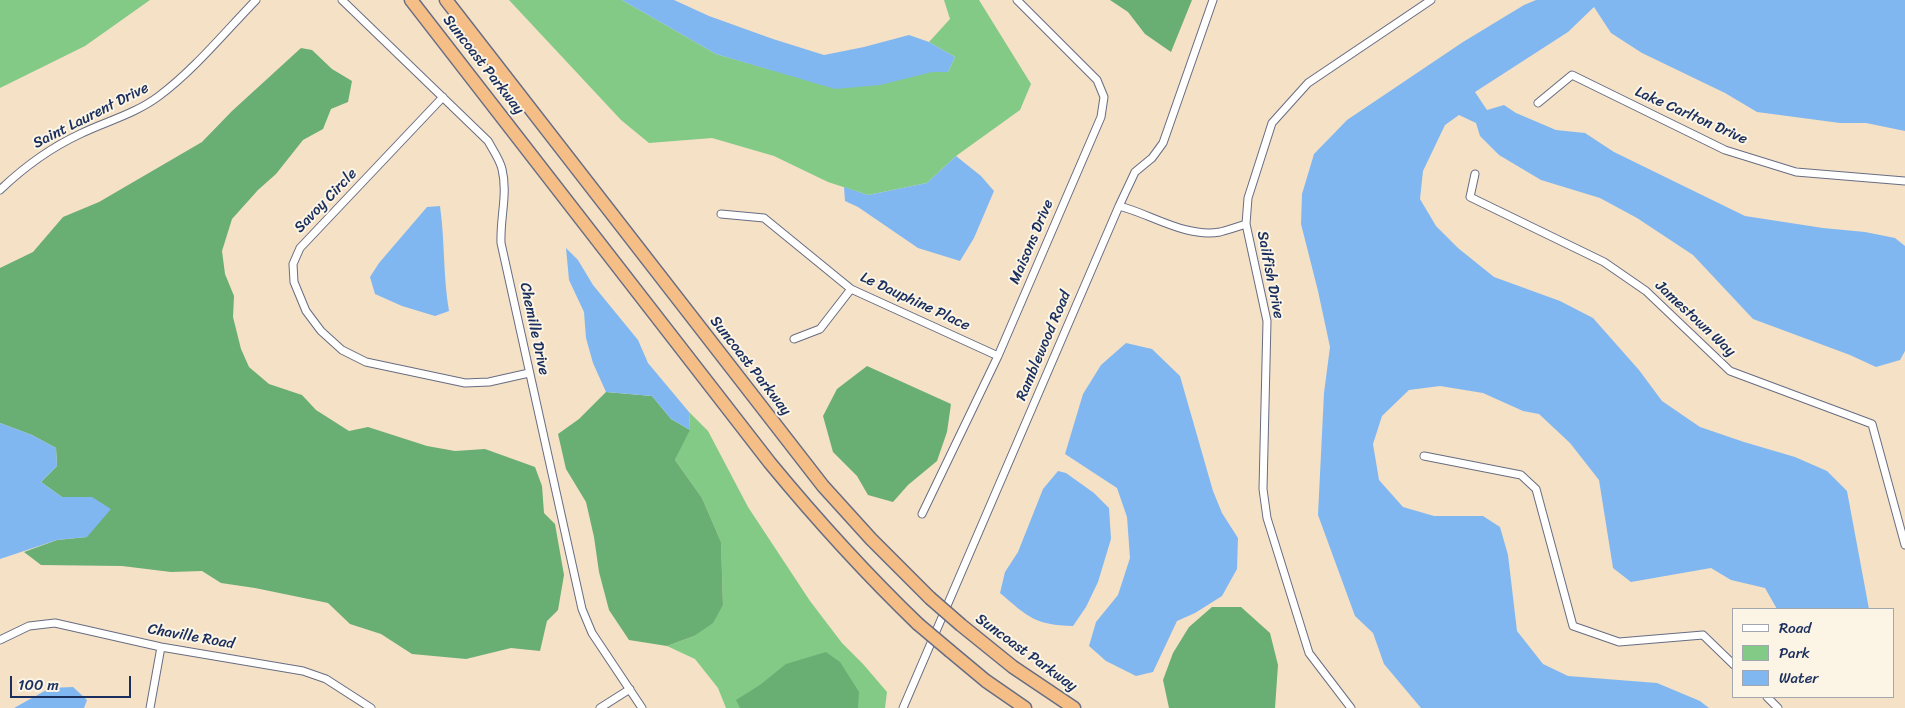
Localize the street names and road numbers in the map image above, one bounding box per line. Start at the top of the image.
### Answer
street label: Suncoast Parkway [439,12,527,118]
street label: Saint Laurent Drive [30,79,152,153]
street label: Lake Carlton Drive [1632,83,1750,149]
street label: Savoy Circle [291,165,361,237]
street label: Maisons Drive [1006,197,1058,287]
street label: Sailfish Drive [1253,230,1287,320]
street label: Le Dauphine Place [857,269,973,335]
street label: Jamestown Way [1651,277,1739,361]
street label: Chemille Drive [515,281,553,377]
street label: Ramblewood Road [1013,288,1075,404]
street label: Suncoast Parkway [706,313,794,419]
street label: Suncoast Parkway [972,610,1080,696]
street label: Chaville Road [146,621,236,653]

